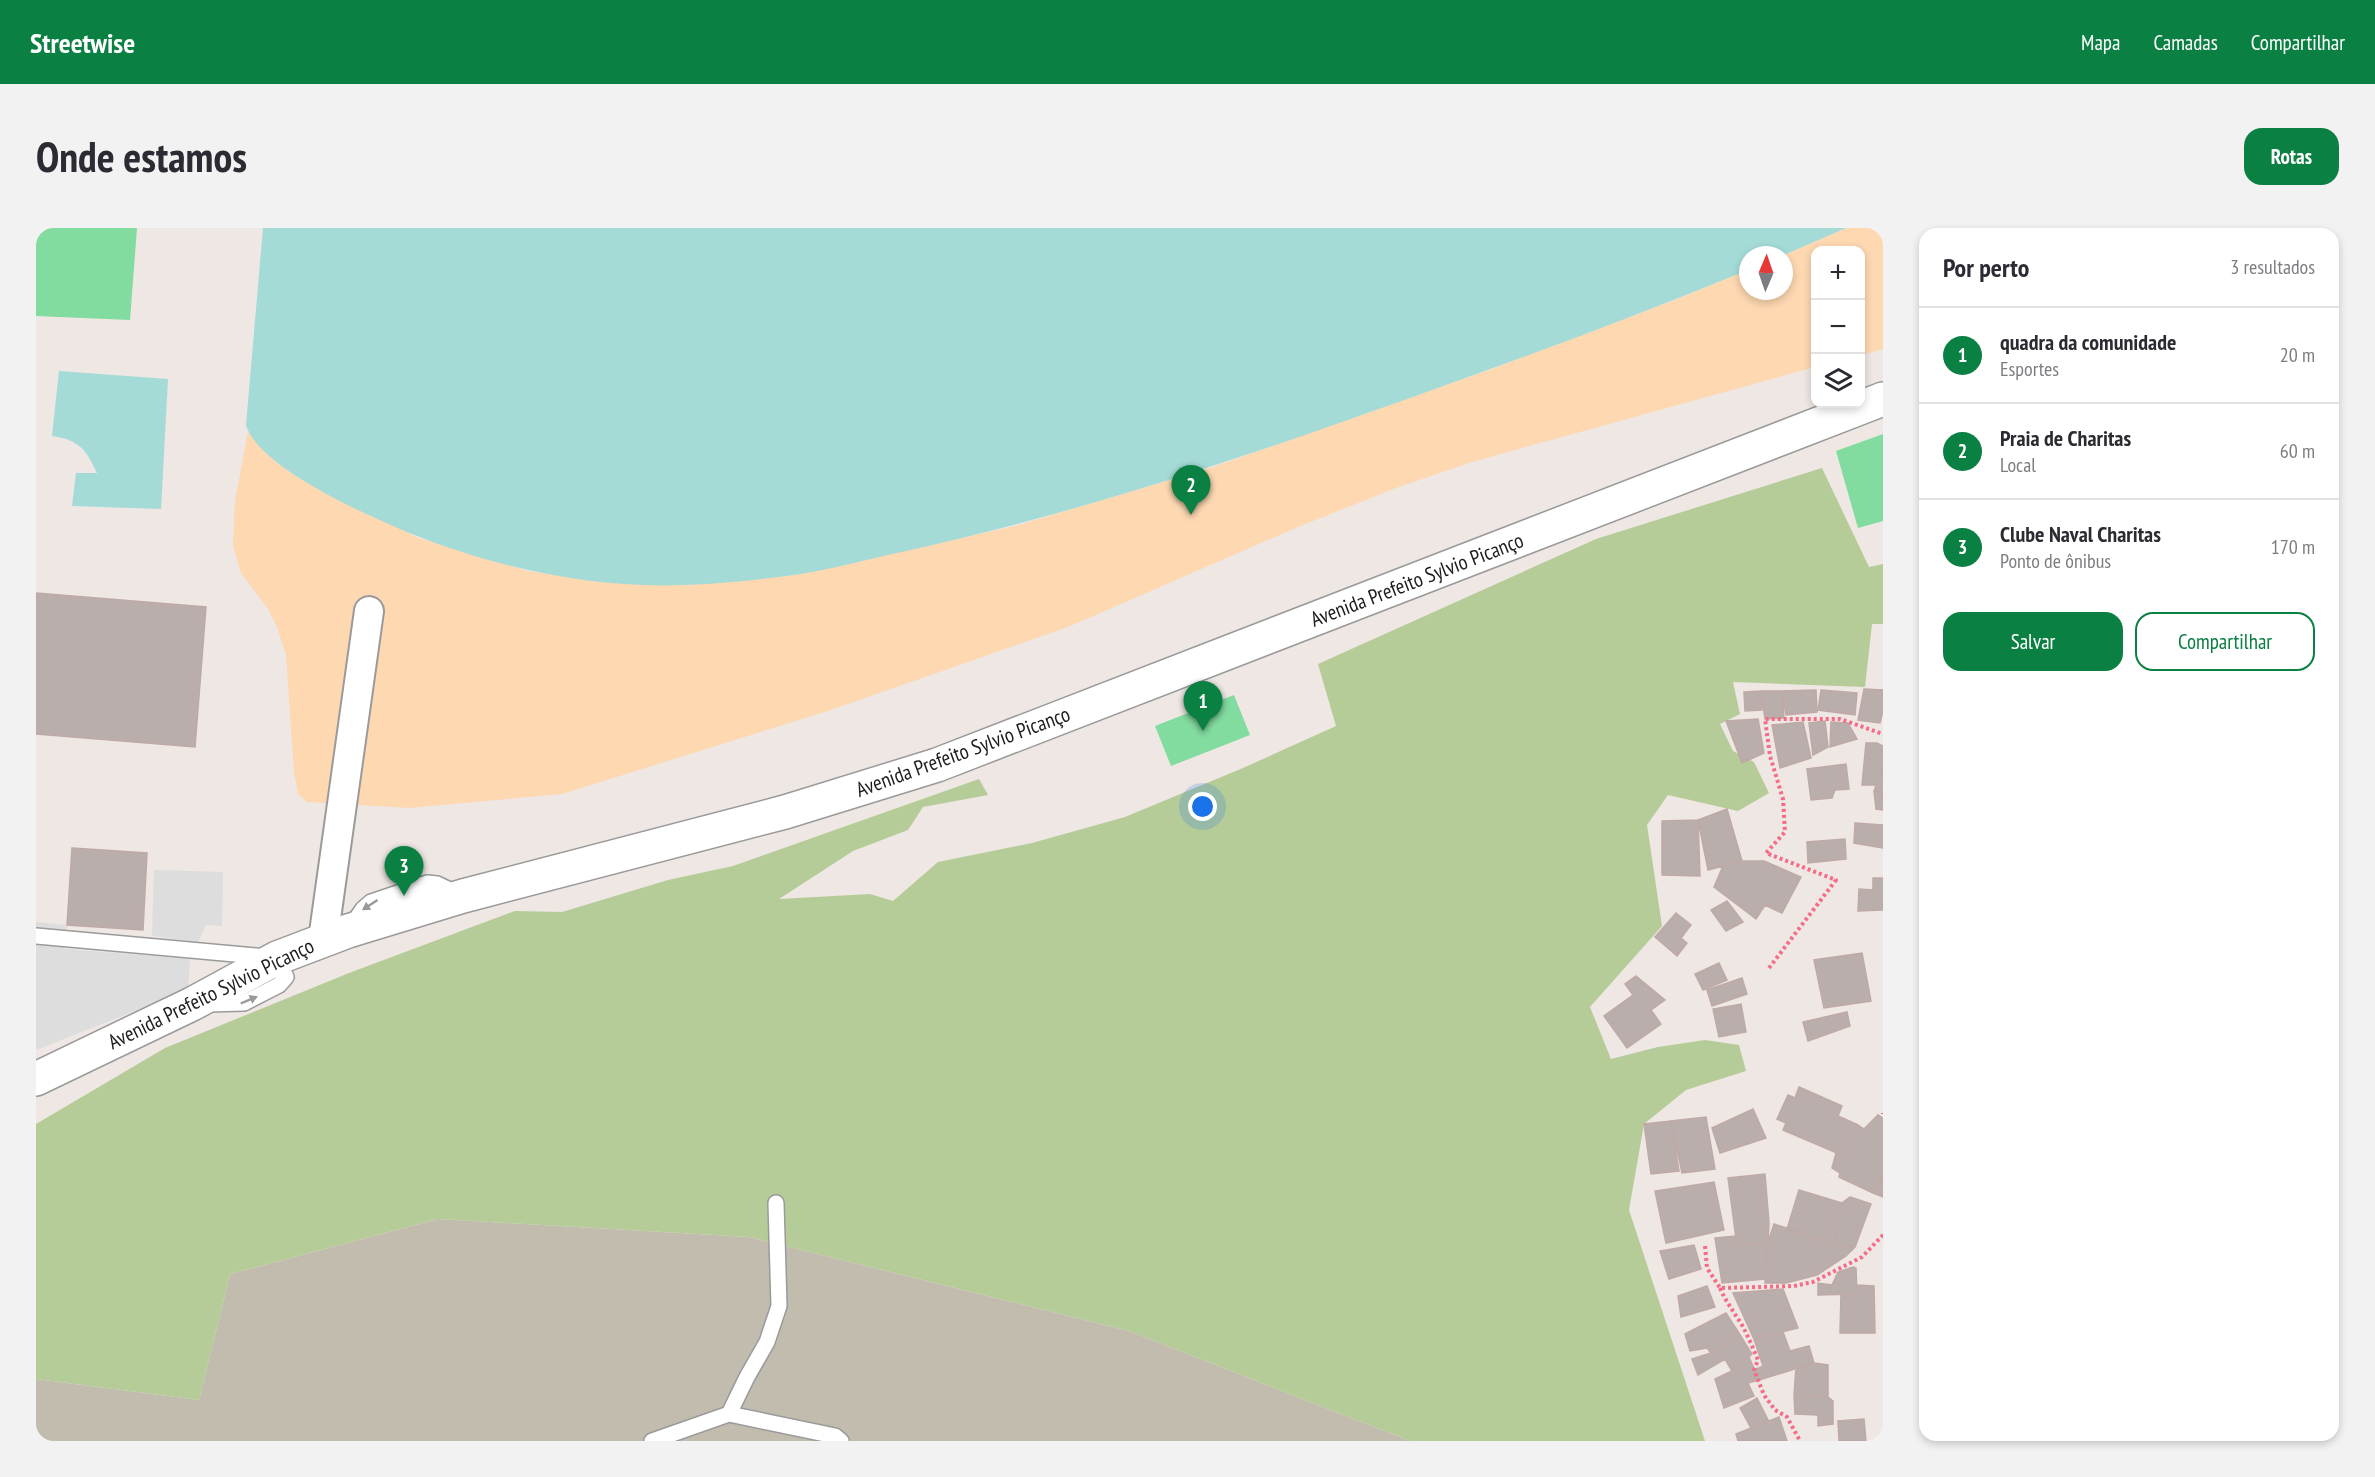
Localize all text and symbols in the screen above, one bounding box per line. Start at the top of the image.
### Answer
text: Streetwise [30,24,135,61]
text: Mapa [2081,29,2120,56]
text: Camadas [2153,29,2218,56]
text: Compartilhar [2251,29,2345,56]
button: Rotas [2244,128,2339,185]
text: Onde estamos [36,129,247,184]
north arrow [1739,246,1793,300]
map controls [1811,246,1865,408]
button: + [1811,246,1865,300]
text: Por perto [1943,251,2029,284]
text: 3 resultados [2230,254,2315,280]
button: − [1811,300,1865,354]
text: quadra da comunidade [2000,328,2176,356]
text: 1 [1958,342,1967,368]
text: 20 m [2280,342,2315,368]
button: layers [1811,354,1865,408]
text: Esportes [2000,356,2059,382]
text: Praia de Charitas [2000,424,2131,452]
text: 2 [1958,438,1967,464]
text: 60 m [2280,438,2315,464]
text: Local [2000,452,2036,478]
pin: 2 [1172,466,1210,515]
text: Clube Naval Charitas [2000,520,2161,548]
street label: Avenida Prefeito Sylvio Picanço [1306,526,1527,633]
text: 3 [1958,534,1967,560]
text: 170 m [2271,534,2315,560]
text: Ponto de ônibus [2000,548,2111,574]
button: Salvar [1943,612,2123,671]
button: Compartilhar [2135,612,2315,671]
pin: 1 [1184,682,1222,731]
street label: Avenida Prefeito Sylvio Picanço [852,700,1074,803]
your location [1188,792,1217,821]
pin: 3 [384,846,424,896]
one-way arrow [362,900,378,911]
street label: Avenida Prefeito Sylvio Picanço [103,932,318,1055]
one-way arrow [241,995,259,1005]

